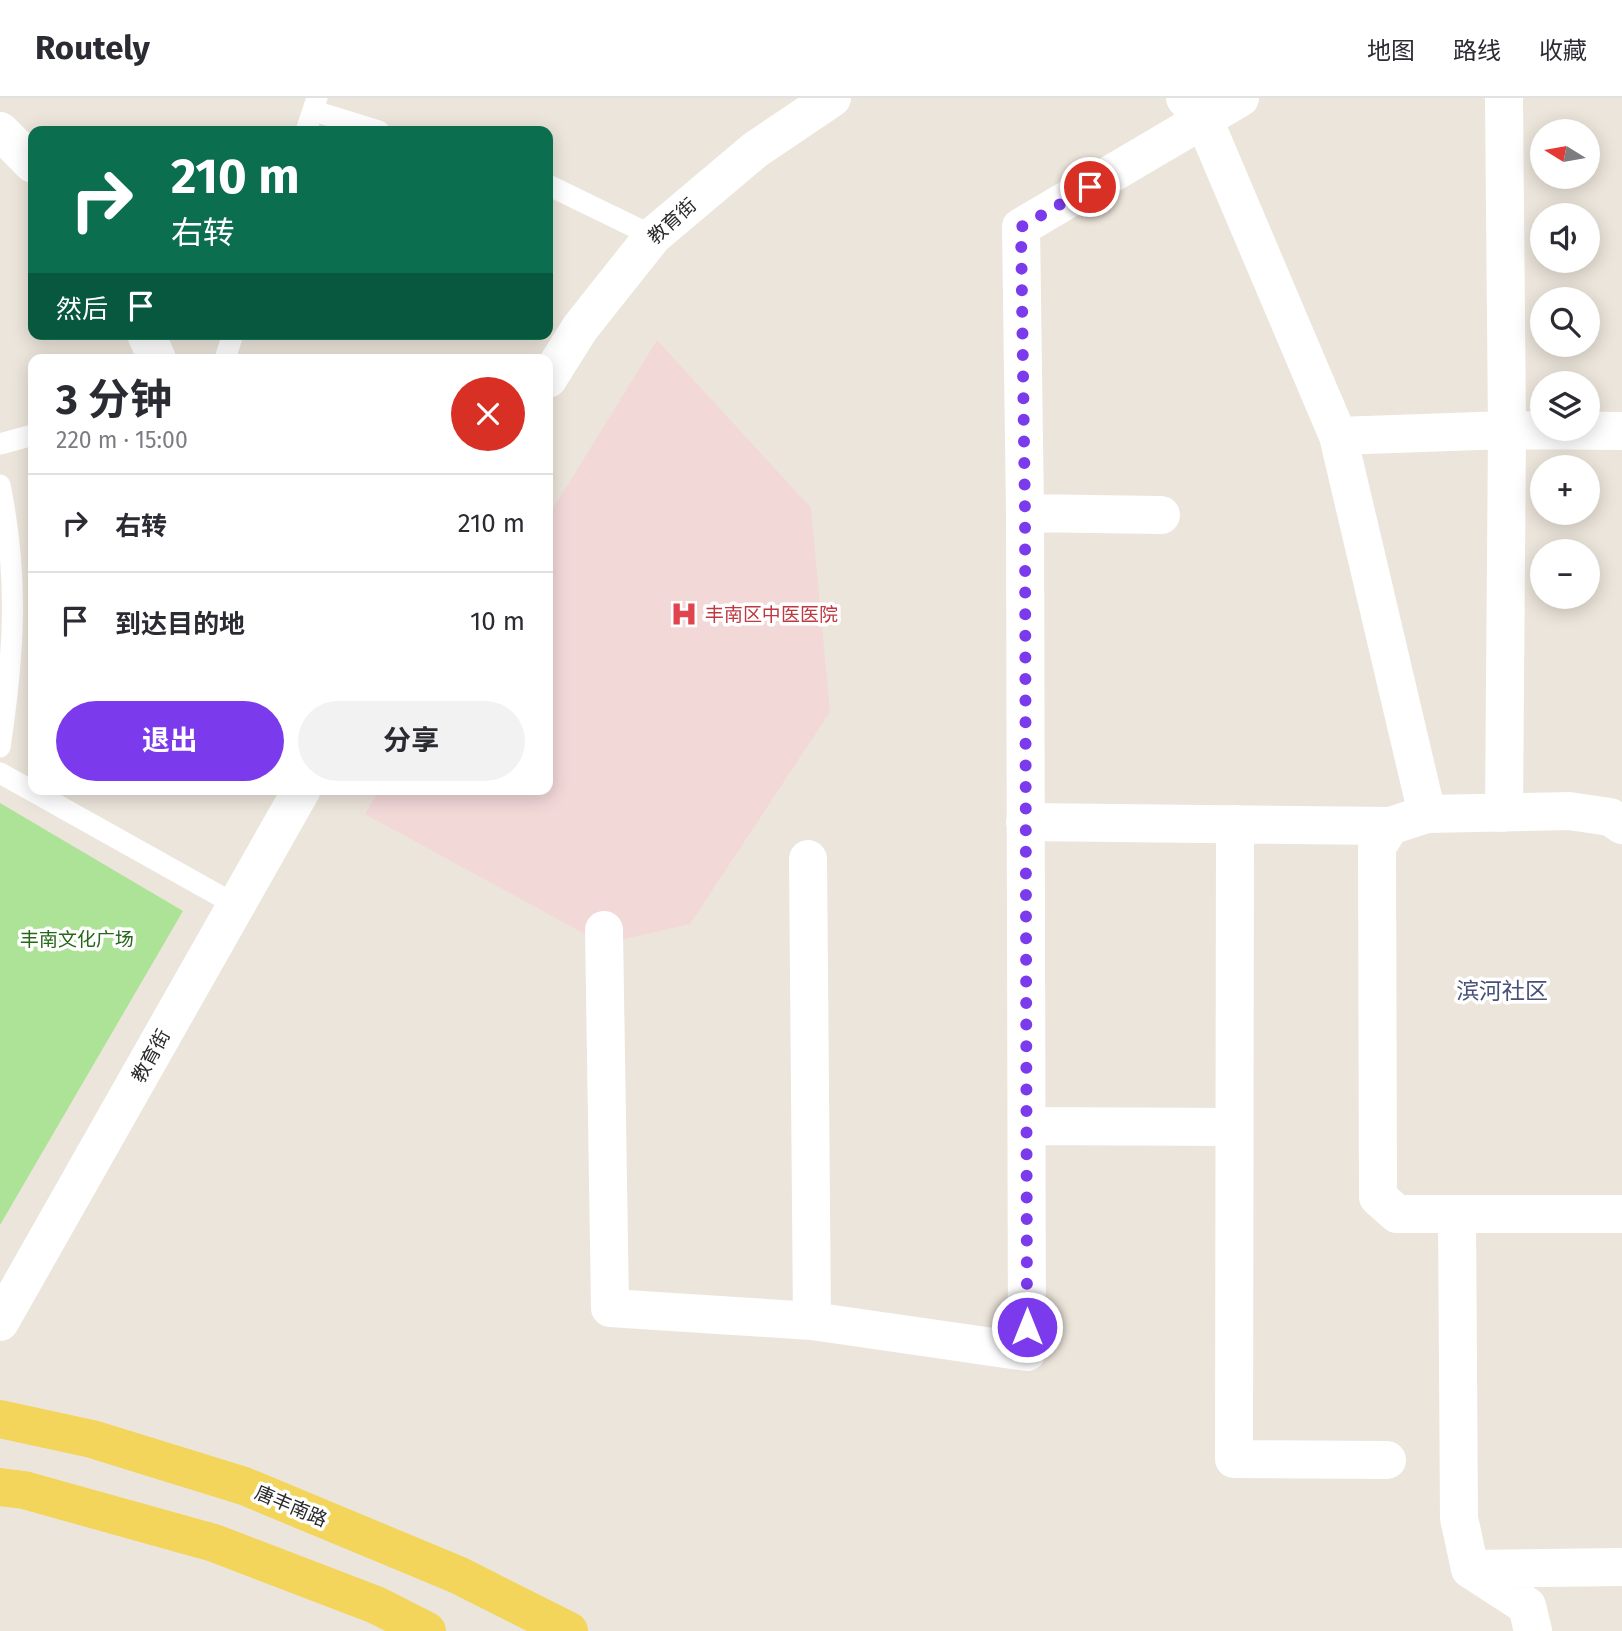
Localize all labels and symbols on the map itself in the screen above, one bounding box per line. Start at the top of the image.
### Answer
north arrow [1530,119,1600,189]
pin [1060,157,1120,217]
street label: 教育街 [643,193,701,249]
hospital icon: 丰南区中医医院 [669,599,699,629]
place label: 丰南区中医医院 [705,603,838,626]
park label: 丰南文化广场 [20,928,134,951]
district label: 滨河社区 [1456,977,1548,1005]
street label: 教育街 [127,1025,175,1087]
position arrow [990,1290,1064,1364]
street label: 唐丰南路 [252,1481,330,1531]

